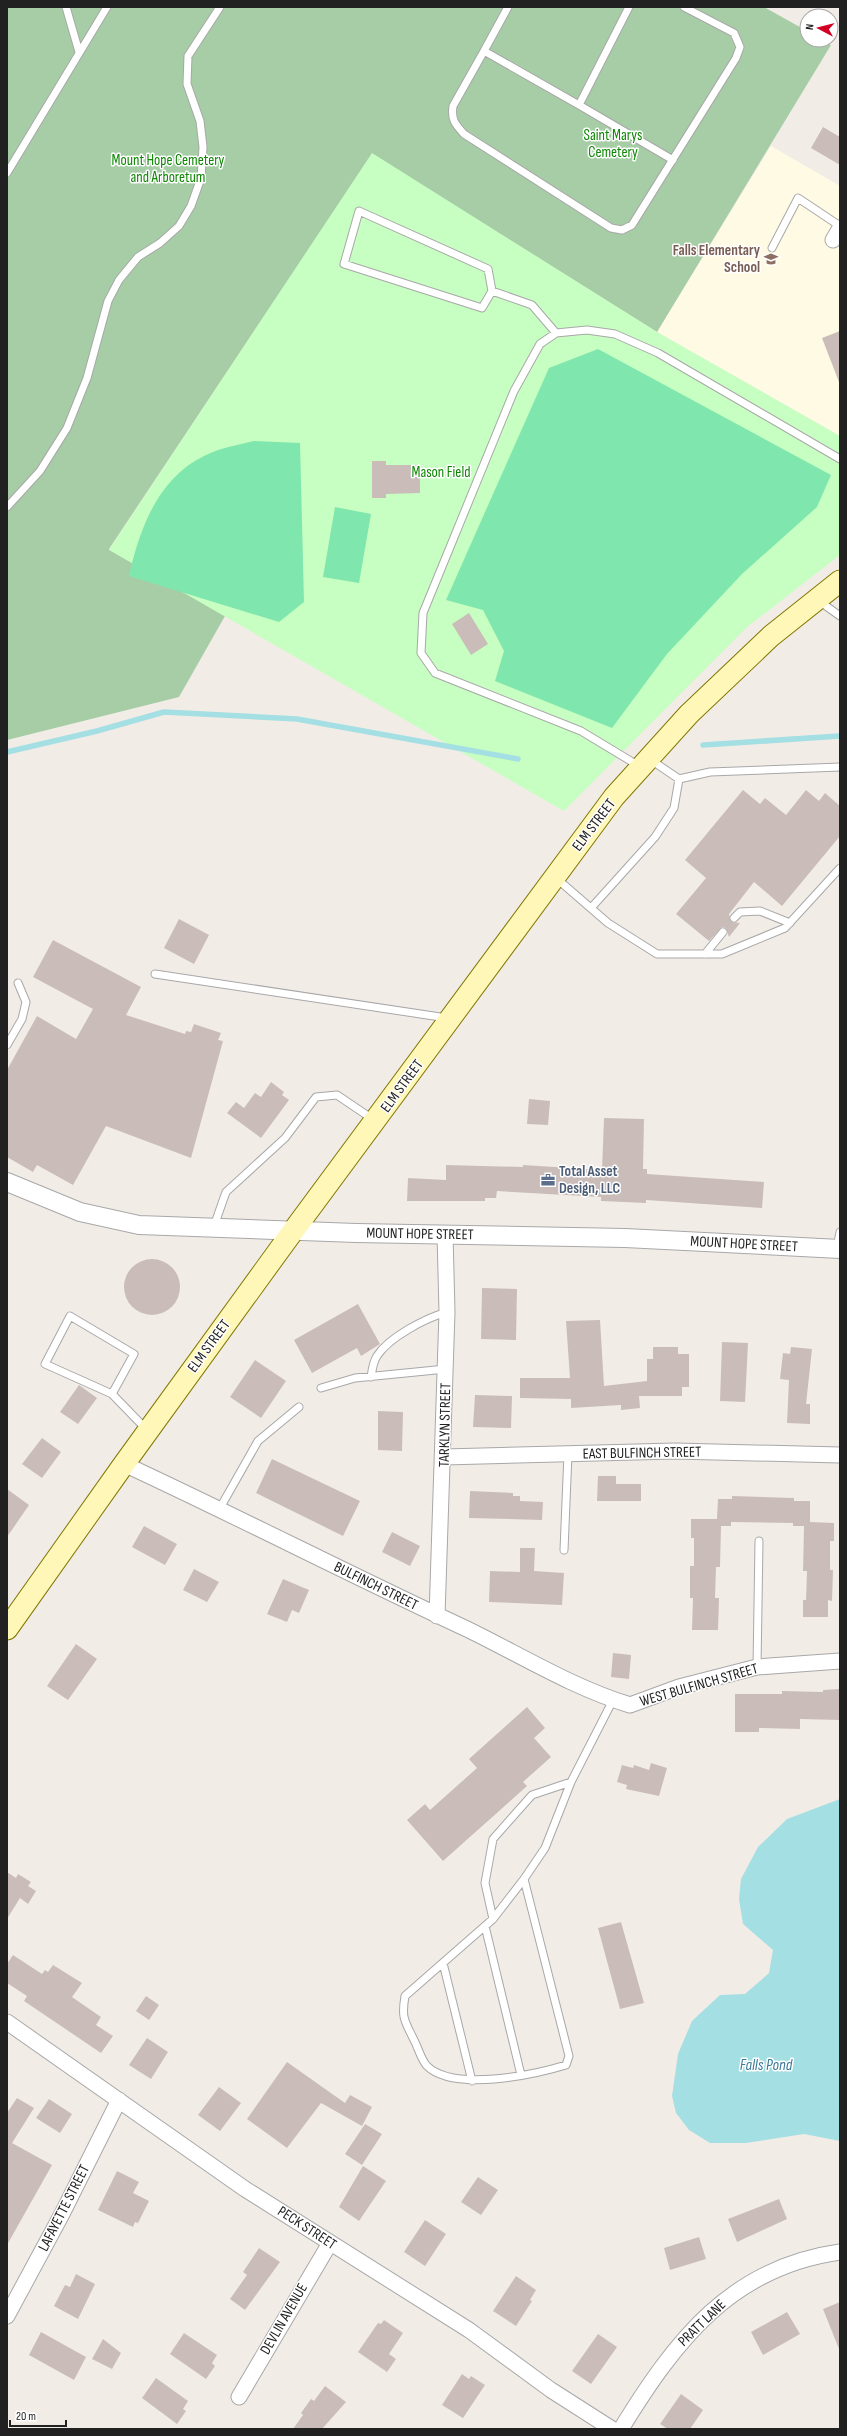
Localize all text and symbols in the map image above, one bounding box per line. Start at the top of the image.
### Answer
north arrow [799,8,839,48]
text: N [803,23,816,31]
park label: Saint Marys Cemetery [584,126,642,162]
park label: Mount Hope Cemetery and Arboretum [112,151,225,187]
place label: Falls Elementary School [673,241,761,277]
school or university icon: Falls Elementary School [763,251,779,267]
park label: Mason Field [412,463,470,482]
street label: ELM STREET [568,795,620,855]
street label: ELM STREET [376,1056,428,1116]
place label: Total Asset Design, LLC [559,1162,620,1198]
office icon: Total Asset Design, LLC [540,1172,556,1188]
street label: MOUNT HOPE STREET [366,1224,474,1244]
street label: MOUNT HOPE STREET [690,1232,798,1256]
street label: ELM STREET [183,1316,235,1376]
street label: TARKLYN STREET [435,1383,455,1467]
street label: EAST BULFINCH STREET [583,1442,701,1464]
street label: BULFINCH STREET [331,1557,421,1615]
street label: WEST BULFINCH STREET [638,1659,760,1711]
water label: Falls Pond [740,2056,793,2075]
street label: LAFAYETTE STREET [34,2162,94,2254]
street label: PECK STREET [274,2202,340,2254]
street label: DEVLIN AVENUE [256,2280,312,2358]
street label: PRATT LANE [674,2295,730,2351]
scale bar [10,2402,66,2428]
text: 20 m [16,2409,36,2424]

